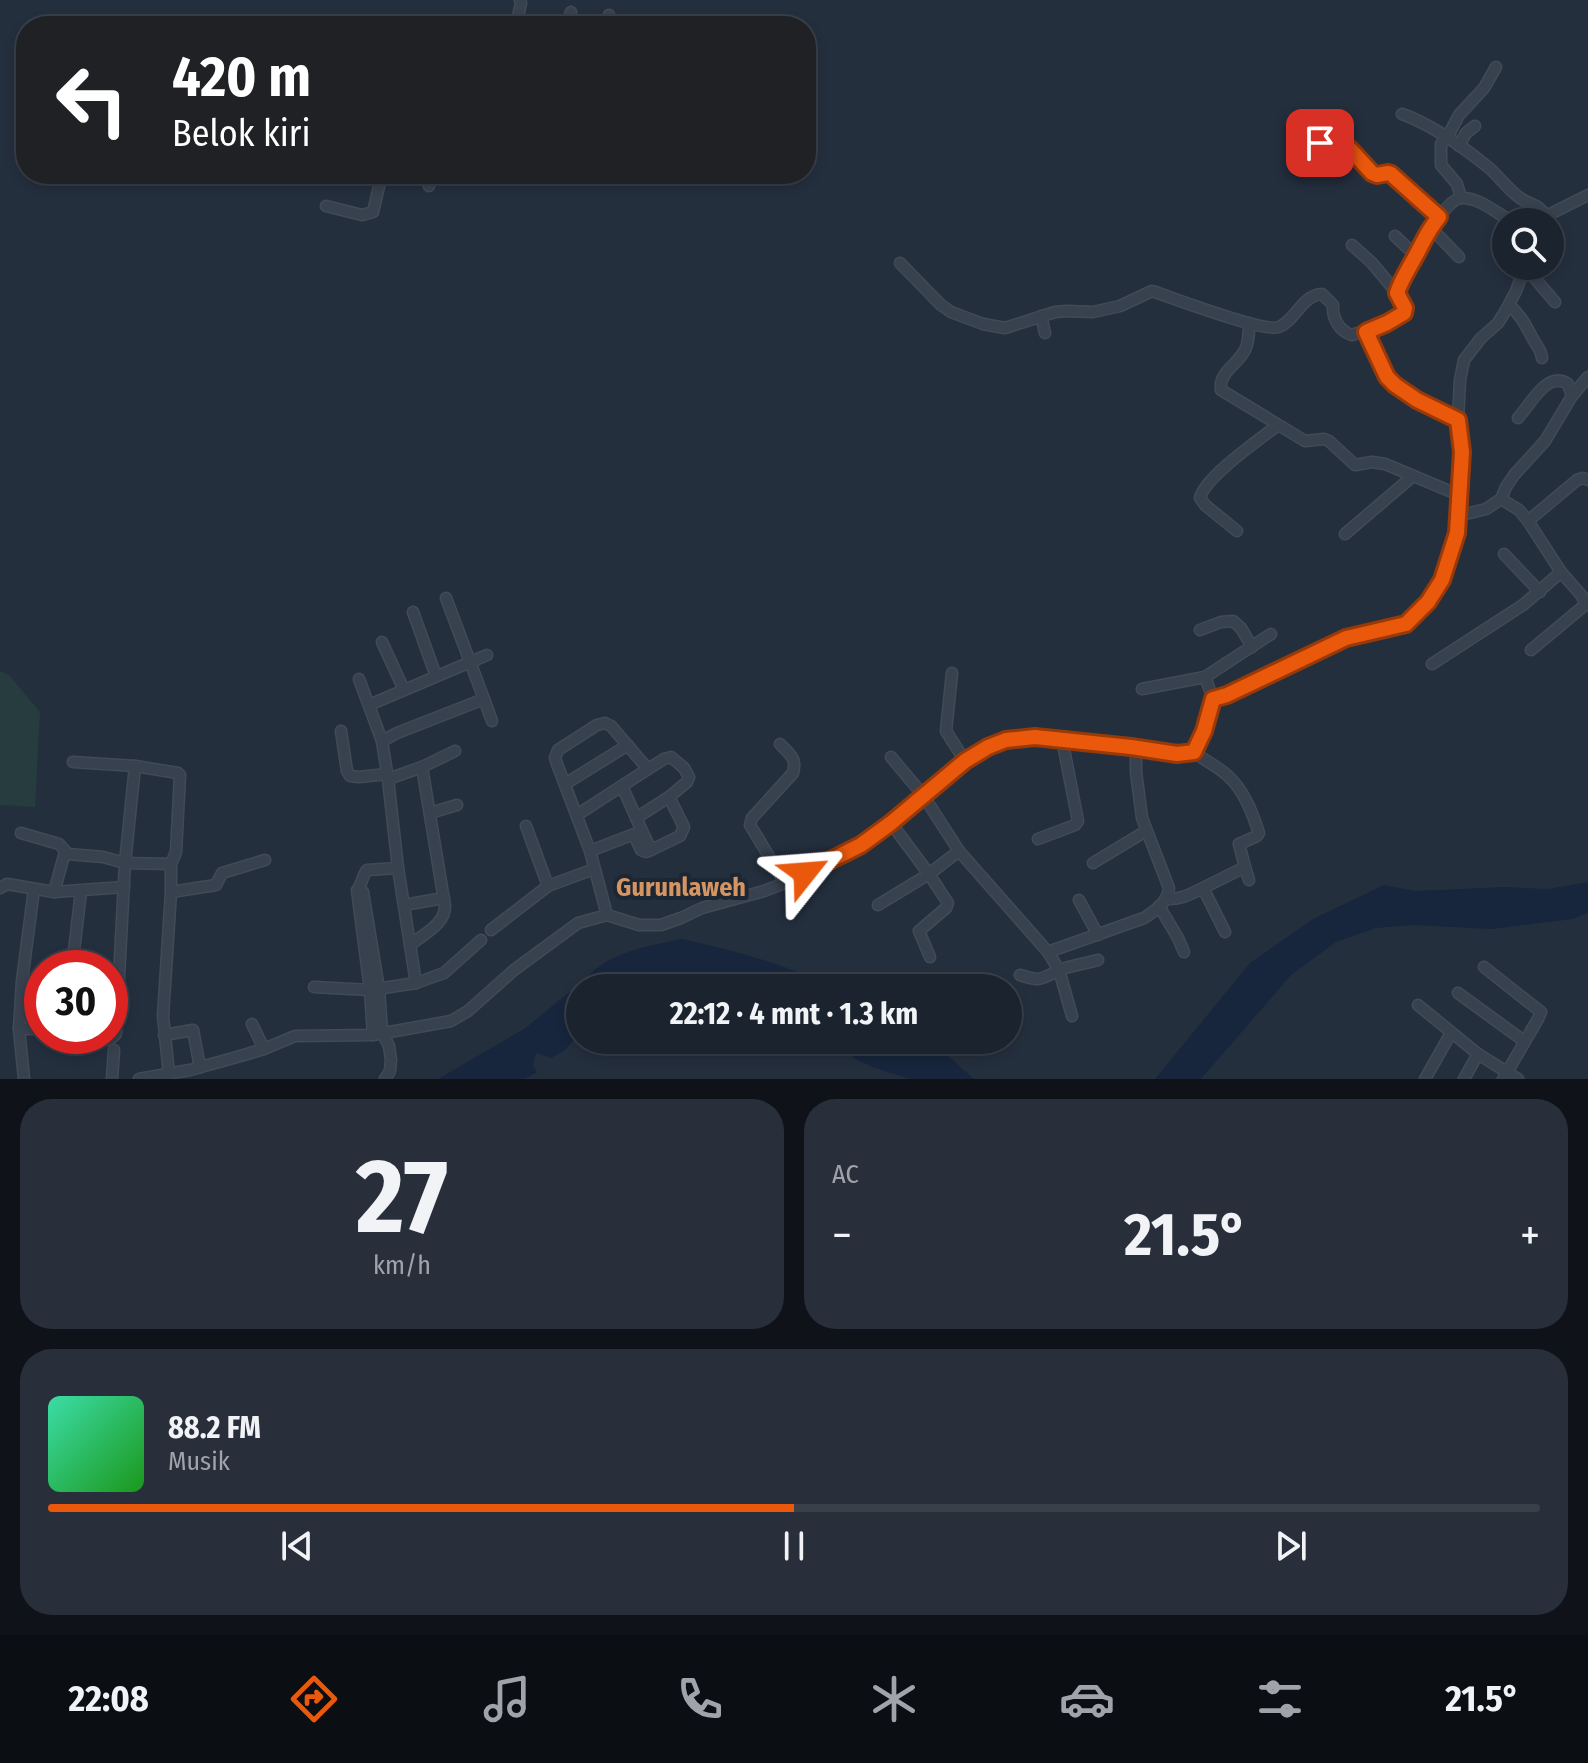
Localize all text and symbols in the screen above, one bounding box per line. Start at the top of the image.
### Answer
text: 420 m [172,44,311,111]
icon: left [40,48,144,152]
pin [1286,109,1354,177]
text: Belok kiri [172,112,310,156]
icon: arrive [1298,121,1342,165]
map controls [1492,208,1564,280]
button: search [1492,208,1564,280]
position arrow [763,831,847,915]
district label: Gurunlaweh [616,872,746,903]
speed limit sign: 30 [24,950,128,1054]
text: 22:12 · 4 mnt · 1.3 km [670,996,918,1032]
text: 27 [356,1135,448,1260]
text: AC [832,1159,859,1190]
text: 21.5° [1124,1199,1248,1271]
text: − [832,1209,852,1262]
text: + [1520,1209,1540,1262]
text: km/h [373,1250,431,1281]
text: 88.2 FM [168,1410,261,1446]
text: Musik [168,1446,230,1477]
icon: previous [275,1524,319,1568]
icon: pause [772,1524,816,1568]
icon: next [1269,1524,1313,1568]
icon: directions [286,1671,342,1727]
icon: music [479,1671,535,1727]
icon: phone [672,1671,728,1727]
icon: climate [866,1671,922,1727]
icon: car [1059,1671,1115,1727]
icon: filters [1252,1671,1308,1727]
text: 22:08 [69,1677,149,1721]
text: 21.5° [1445,1677,1519,1721]

